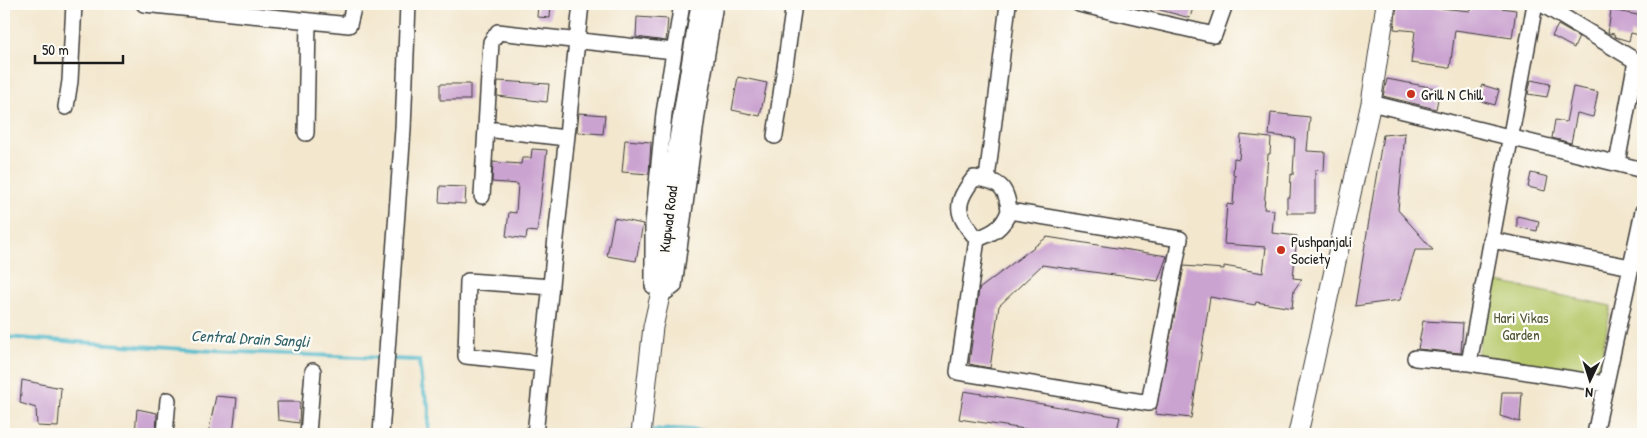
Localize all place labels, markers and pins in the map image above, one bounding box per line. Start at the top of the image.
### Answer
place label: Grill N Chill [1421,84,1484,105]
marker: Grill N Chill [1405,88,1417,100]
place label: Pushpanjali Society [1291,231,1352,269]
marker: Pushpanjali Society [1275,244,1287,256]

